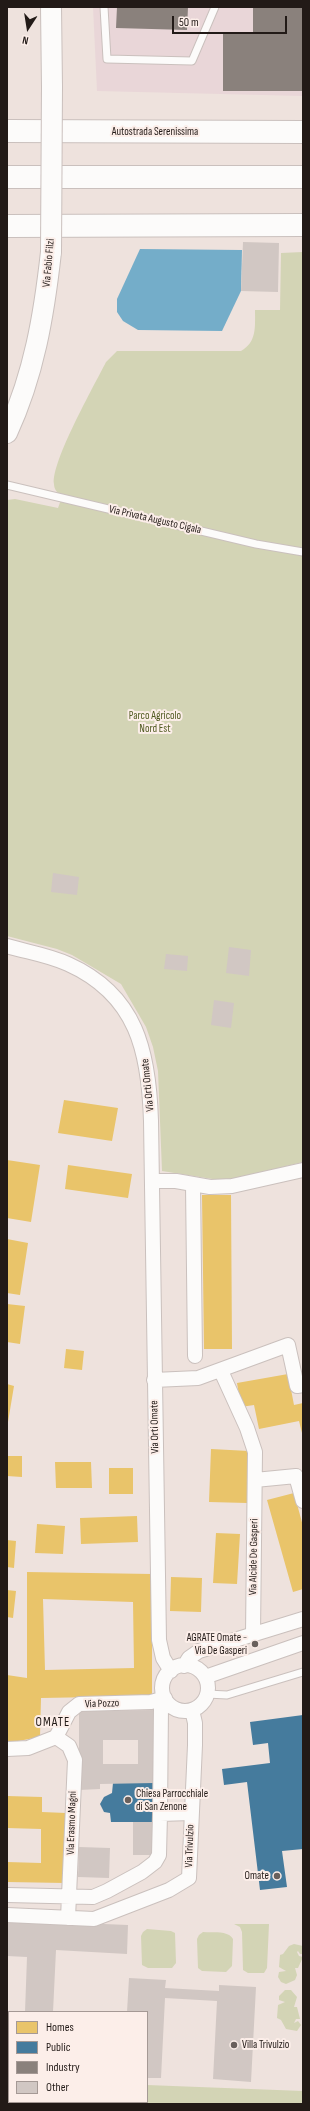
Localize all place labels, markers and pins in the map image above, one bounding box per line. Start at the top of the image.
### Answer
place label: AGRATE Omate - Via De Gasperi [187,1631,247,1657]
marker: AGRATE Omate - Via De Gasperi [250,1639,260,1649]
place label: Chiesa Parrocchiale di San Zenone [136,1787,208,1813]
marker: Chiesa Parrocchiale di San Zenone [123,1795,133,1805]
place label: Omate [245,1869,269,1883]
marker: Omate [272,1871,282,1881]
place label: Villa Trivulzio [242,2038,289,2052]
marker: Villa Trivulzio [229,2040,239,2050]

